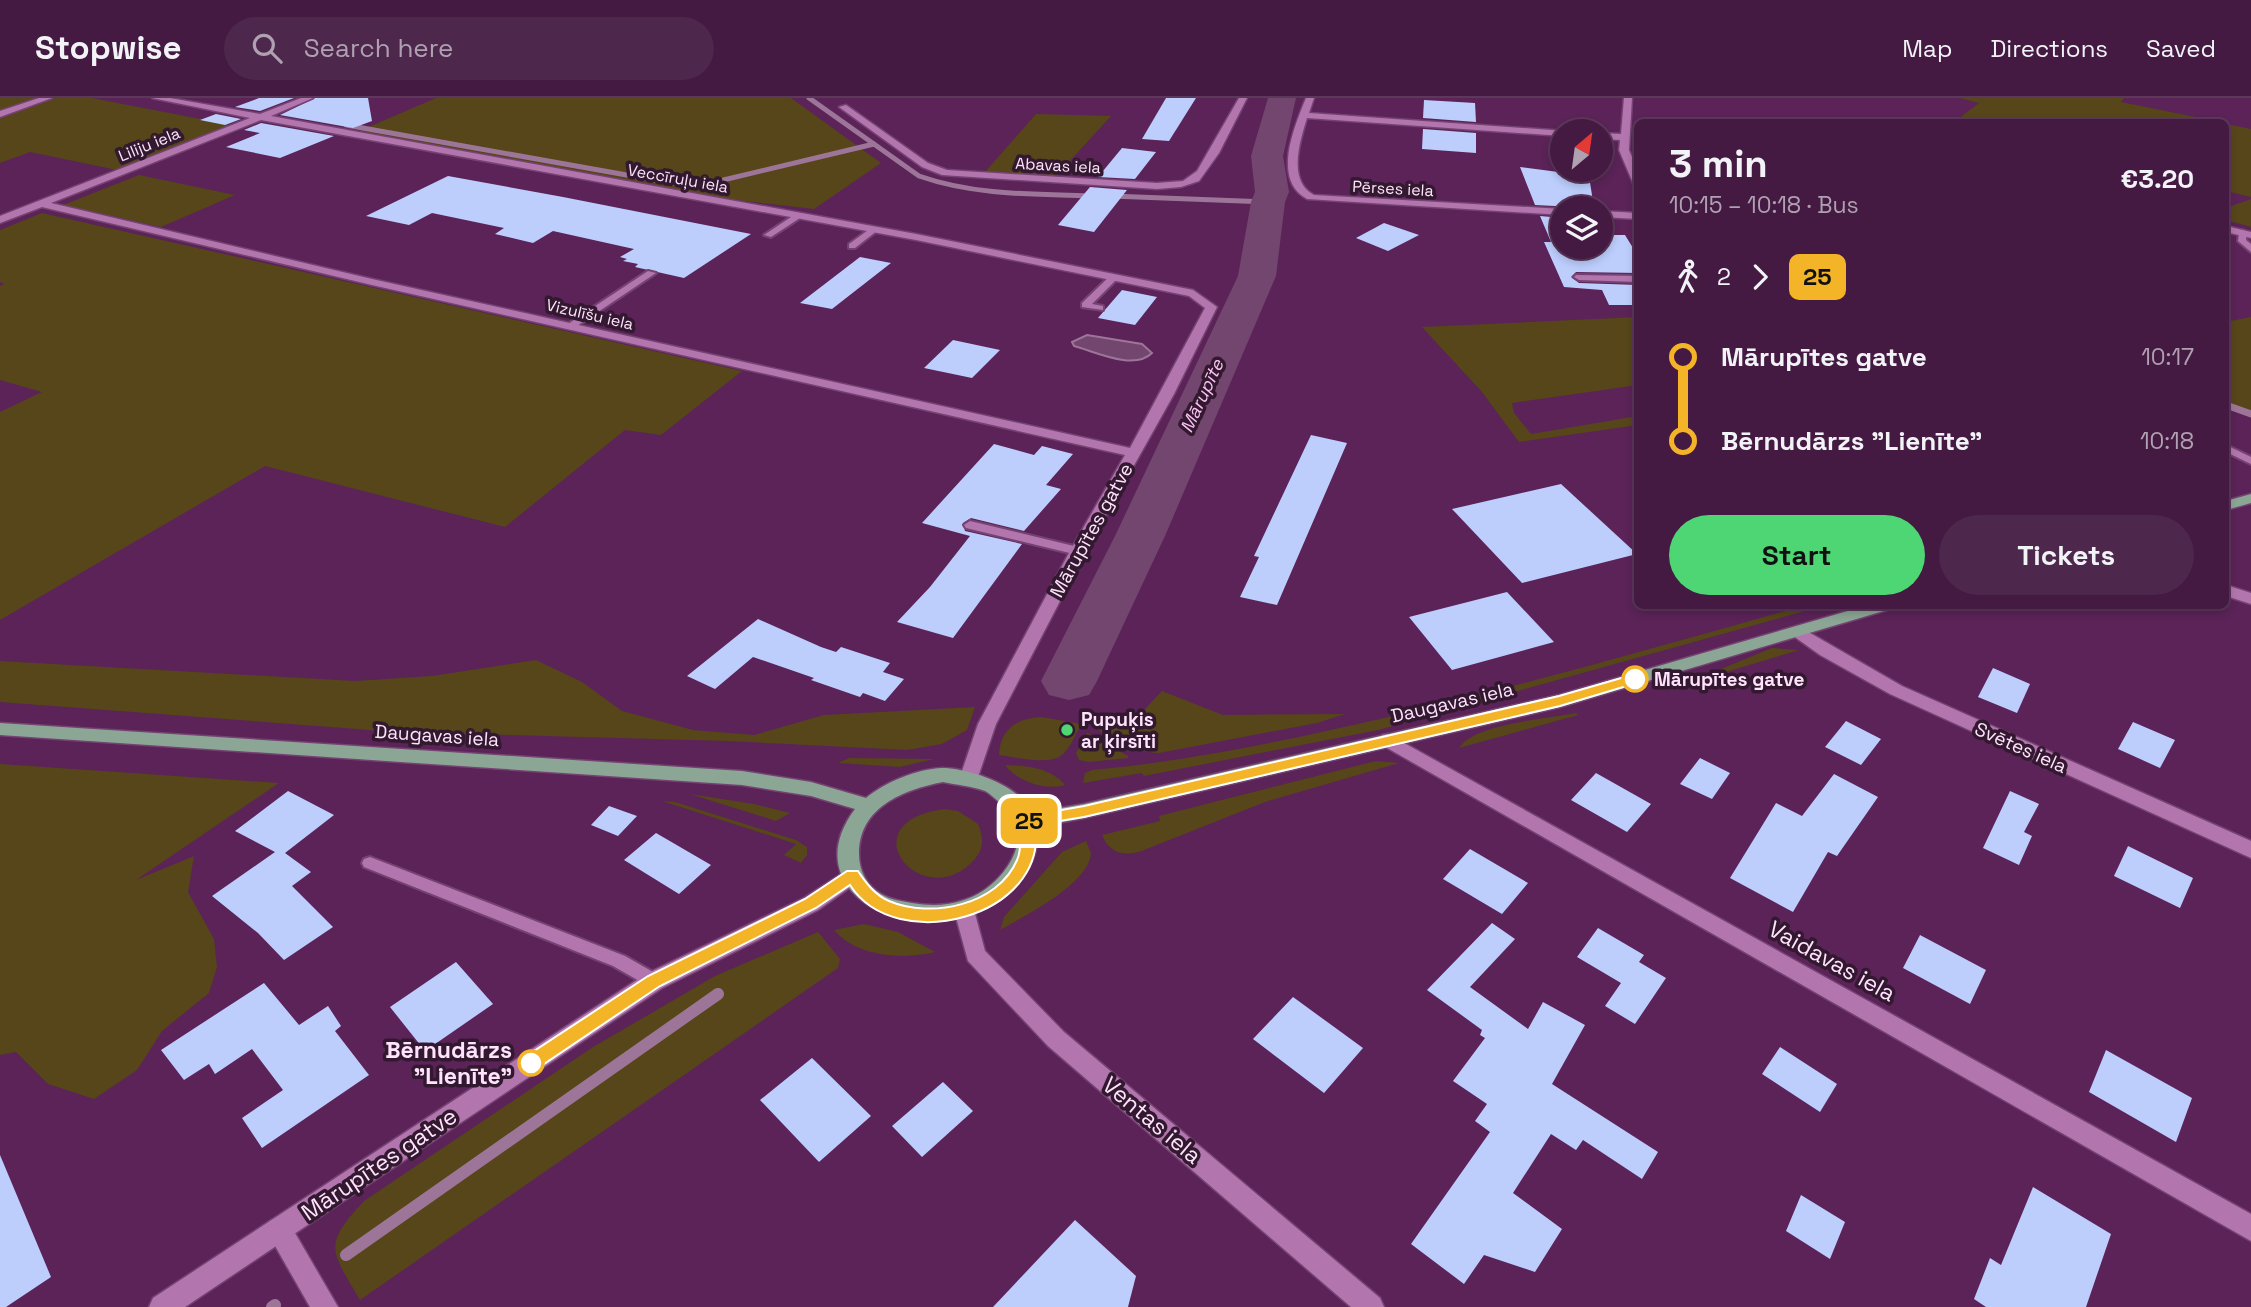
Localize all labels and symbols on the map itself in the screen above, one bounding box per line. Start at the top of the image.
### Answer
north arrow [1550,119,1614,182]
street label: Liliju iela [115,123,183,166]
street label: Abavas iela [1015,153,1101,178]
street label: Veccīruļu iela [626,159,730,198]
street label: Pērses iela [1352,176,1434,201]
street label: Vizulīšu iela [544,294,636,335]
water label: Mārupīte [1175,354,1229,436]
street label: Mārupītes gatve [1044,459,1139,602]
marker: Mārupītes gatve [1622,666,1648,692]
place label: Mārupītes gatve [1654,667,1804,692]
street label: Daugavas iela [1389,676,1516,729]
place label: Pupuķis ar ķirsīti [1081,707,1156,755]
street label: Svētes iela [1971,716,2071,779]
street label: Daugavas iela [374,719,500,752]
marker: Pupuķis ar ķirsīti [1059,722,1075,738]
line badge: 25 [998,798,1060,844]
street label: Vaidavas iela [1763,914,1901,1008]
place label: Bērnudārzs "Lienīte" [385,1035,512,1091]
marker: Bērnudārzs "Lienīte" [518,1050,544,1076]
street label: Ventas iela [1096,1070,1208,1170]
street label: Mārupītes gatve [295,1101,463,1227]

